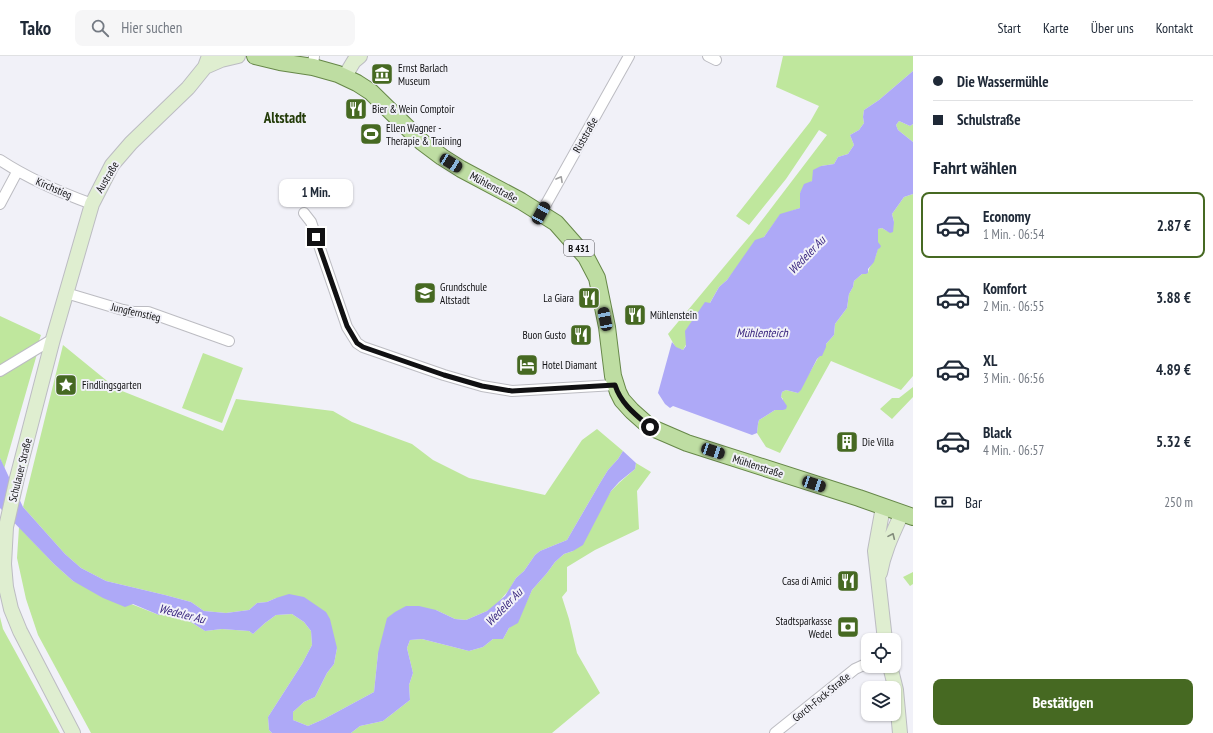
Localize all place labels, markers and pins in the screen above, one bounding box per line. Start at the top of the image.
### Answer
museum icon: Ernst Barlach Museum [369,61,395,87]
place label: Ernst Barlach Museum [398,61,448,88]
restaurant icon: Bier & Wein Comptoir [343,96,369,122]
place label: Bier & Wein Comptoir [372,102,454,116]
sports icon: Ellen Wagner - Therapie & Training [358,121,384,147]
place label: Ellen Wagner - Therapie & Training [386,121,462,148]
school or university icon: Grundschule Altstadt [412,280,438,306]
place label: Grundschule Altstadt [440,280,488,307]
restaurant icon: La Giara [576,285,602,311]
place label: La Giara [543,291,574,305]
restaurant icon: Mühlenstein [622,302,648,328]
place label: Mühlenstein [650,308,697,322]
restaurant icon: Buon Gusto [568,322,594,348]
place label: Buon Gusto [523,328,566,342]
hotel icon: Hotel Diamant [514,352,540,378]
place label: Hotel Diamant [542,358,597,372]
place icon: Findlingsgarten [53,372,79,398]
place label: Findlingsgarten [82,378,142,392]
building icon: Die Villa [834,429,860,455]
place label: Die Villa [862,435,894,449]
restaurant icon: Casa di Amici [835,568,861,594]
place label: Casa di Amici [782,574,832,588]
place label: Stadtsparkasse Wedel [776,614,832,641]
bank icon: Stadtsparkasse Wedel [835,614,861,640]

